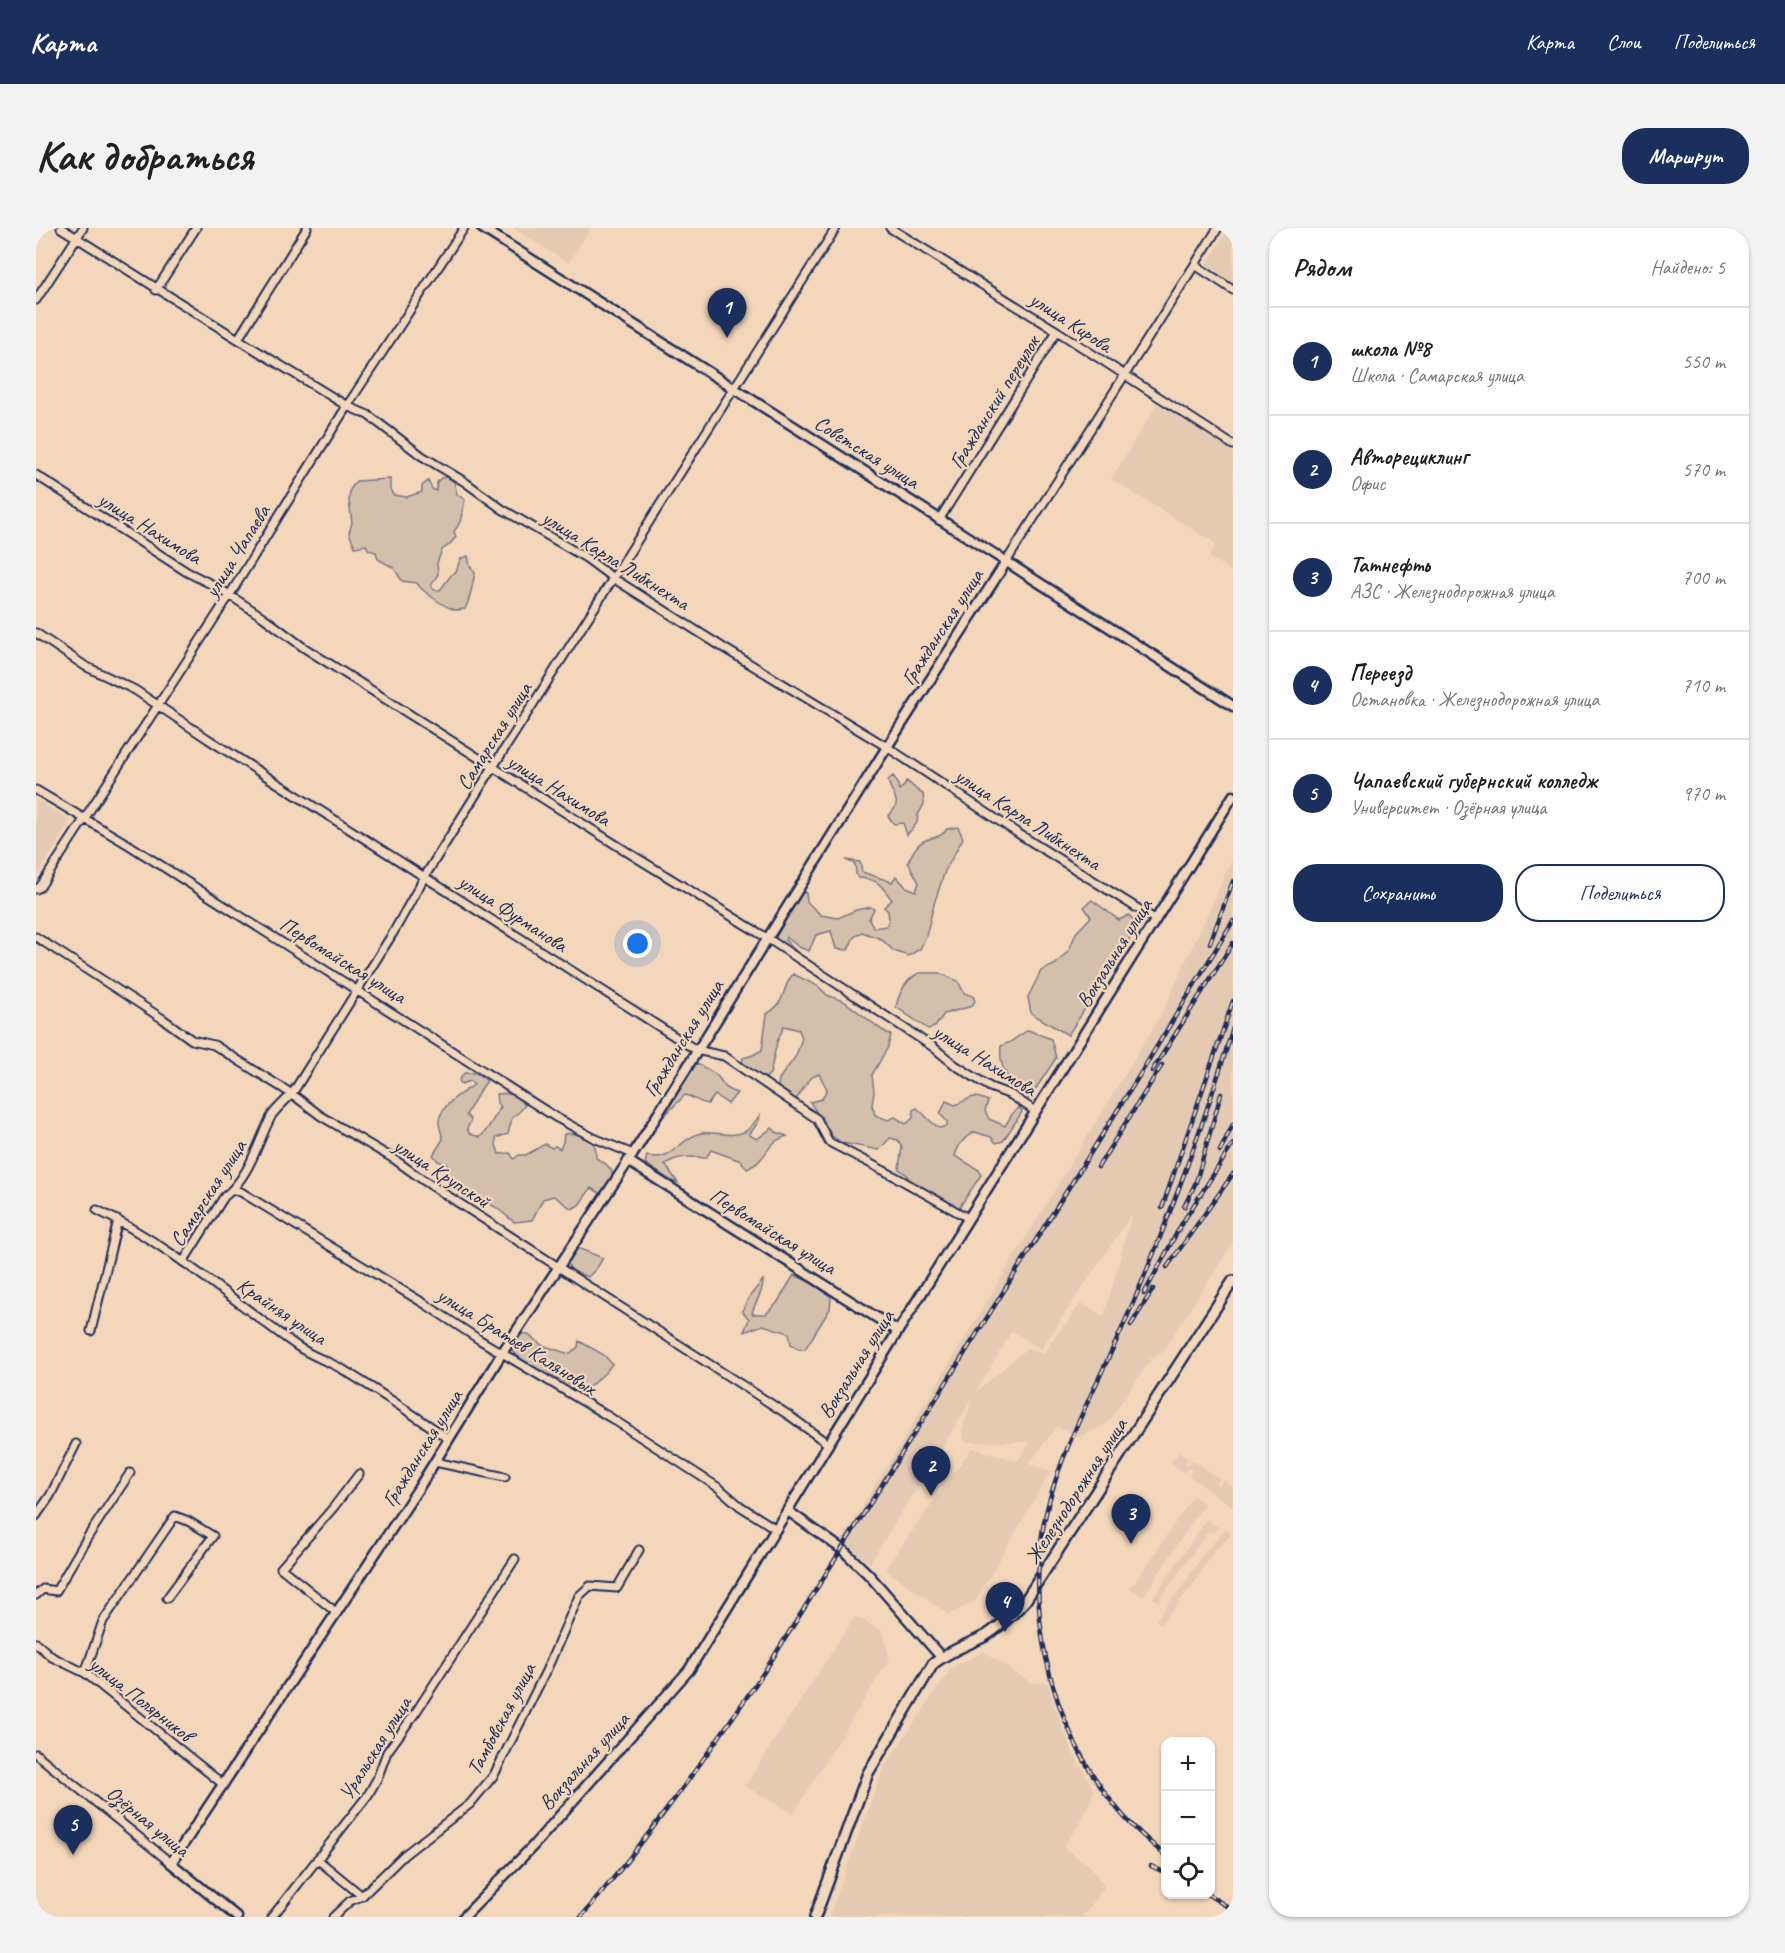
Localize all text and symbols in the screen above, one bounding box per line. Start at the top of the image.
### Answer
text: Карта [30,25,97,60]
text: Карта [1526,29,1574,55]
text: Слои [1607,29,1641,55]
text: Поделиться [1674,29,1755,55]
button: Маршрут [1622,128,1749,184]
text: Как добраться [36,130,253,183]
text: Рядом [1293,251,1351,284]
text: Найдено: 5 [1650,255,1725,280]
street label: улица Кирова [1023,285,1119,359]
pin: 1 [708,288,746,338]
street label: Гражданский переулок [943,329,1046,473]
text: школа №8 [1350,335,1431,363]
text: 1 [1308,349,1317,374]
text: 550 m [1682,349,1725,374]
text: Школа · Самарская улица [1350,363,1524,388]
street label: Советская улица [810,410,926,495]
text: Авторециклинг [1350,443,1468,471]
text: 2 [1308,457,1317,482]
text: 570 m [1682,457,1725,482]
text: Офис [1350,471,1385,496]
street label: улица Нахимова [92,485,208,571]
street label: улица Чапаева [197,498,277,604]
street label: улица Карла Либкнехта [536,503,696,617]
text: Татнефть [1350,551,1430,579]
street label: Гражданская улица [895,563,990,690]
text: 3 [1308,565,1317,590]
text: 700 m [1682,565,1725,590]
text: АЗС · Железнодорожная улица [1350,579,1554,604]
text: Переезд [1350,659,1411,687]
text: 4 [1308,673,1317,698]
text: 710 m [1682,673,1725,698]
street label: Самарская улица [451,676,538,795]
text: Остановка · Железнодорожная улица [1350,687,1599,712]
street label: улица Нахимова [501,747,617,833]
street label: улица Карла Либкнехта [949,761,1107,877]
text: Чапаевский губернский колледж [1350,767,1597,795]
text: 5 [1308,781,1317,806]
text: 970 m [1682,781,1725,806]
text: Университет · Озёрная улица [1350,795,1546,820]
button: Сохранить [1293,864,1503,922]
button: Поделиться [1515,864,1725,922]
street label: улица Фурманова [452,867,574,959]
street label: Вокзальная улица [1070,892,1159,1012]
street label: Первомайская улица [275,911,412,1010]
your location [623,929,652,958]
street label: Гражданская улица [637,973,730,1101]
street label: улица Нахимова [927,1017,1043,1103]
street label: улица Крупской [387,1131,496,1215]
street label: Самарская улица [164,1133,253,1251]
street label: Первомайская улица [705,1182,842,1281]
street label: Крайняя улица [232,1272,333,1351]
street label: улица Братьев Каляновых [431,1280,603,1401]
street label: Вокзальная улица [812,1303,901,1423]
street label: Гражданская улица [376,1383,469,1511]
street label: Железнодорожная улица [1019,1412,1134,1569]
pin: 2 [912,1446,950,1496]
pin: 3 [1112,1494,1150,1544]
pin: 4 [986,1582,1024,1632]
street label: улица Полярников [83,1649,201,1750]
street label: Тамбовская улица [461,1657,542,1779]
street label: Уральская улица [333,1690,418,1804]
street label: Вокзальная улица [533,1705,636,1815]
map controls [1161,1737,1215,1899]
button: + [1161,1737,1215,1791]
street label: Озёрная улица [101,1780,196,1864]
button: − [1161,1791,1215,1845]
pin: 5 [54,1806,93,1855]
button: locate [1161,1845,1215,1899]

